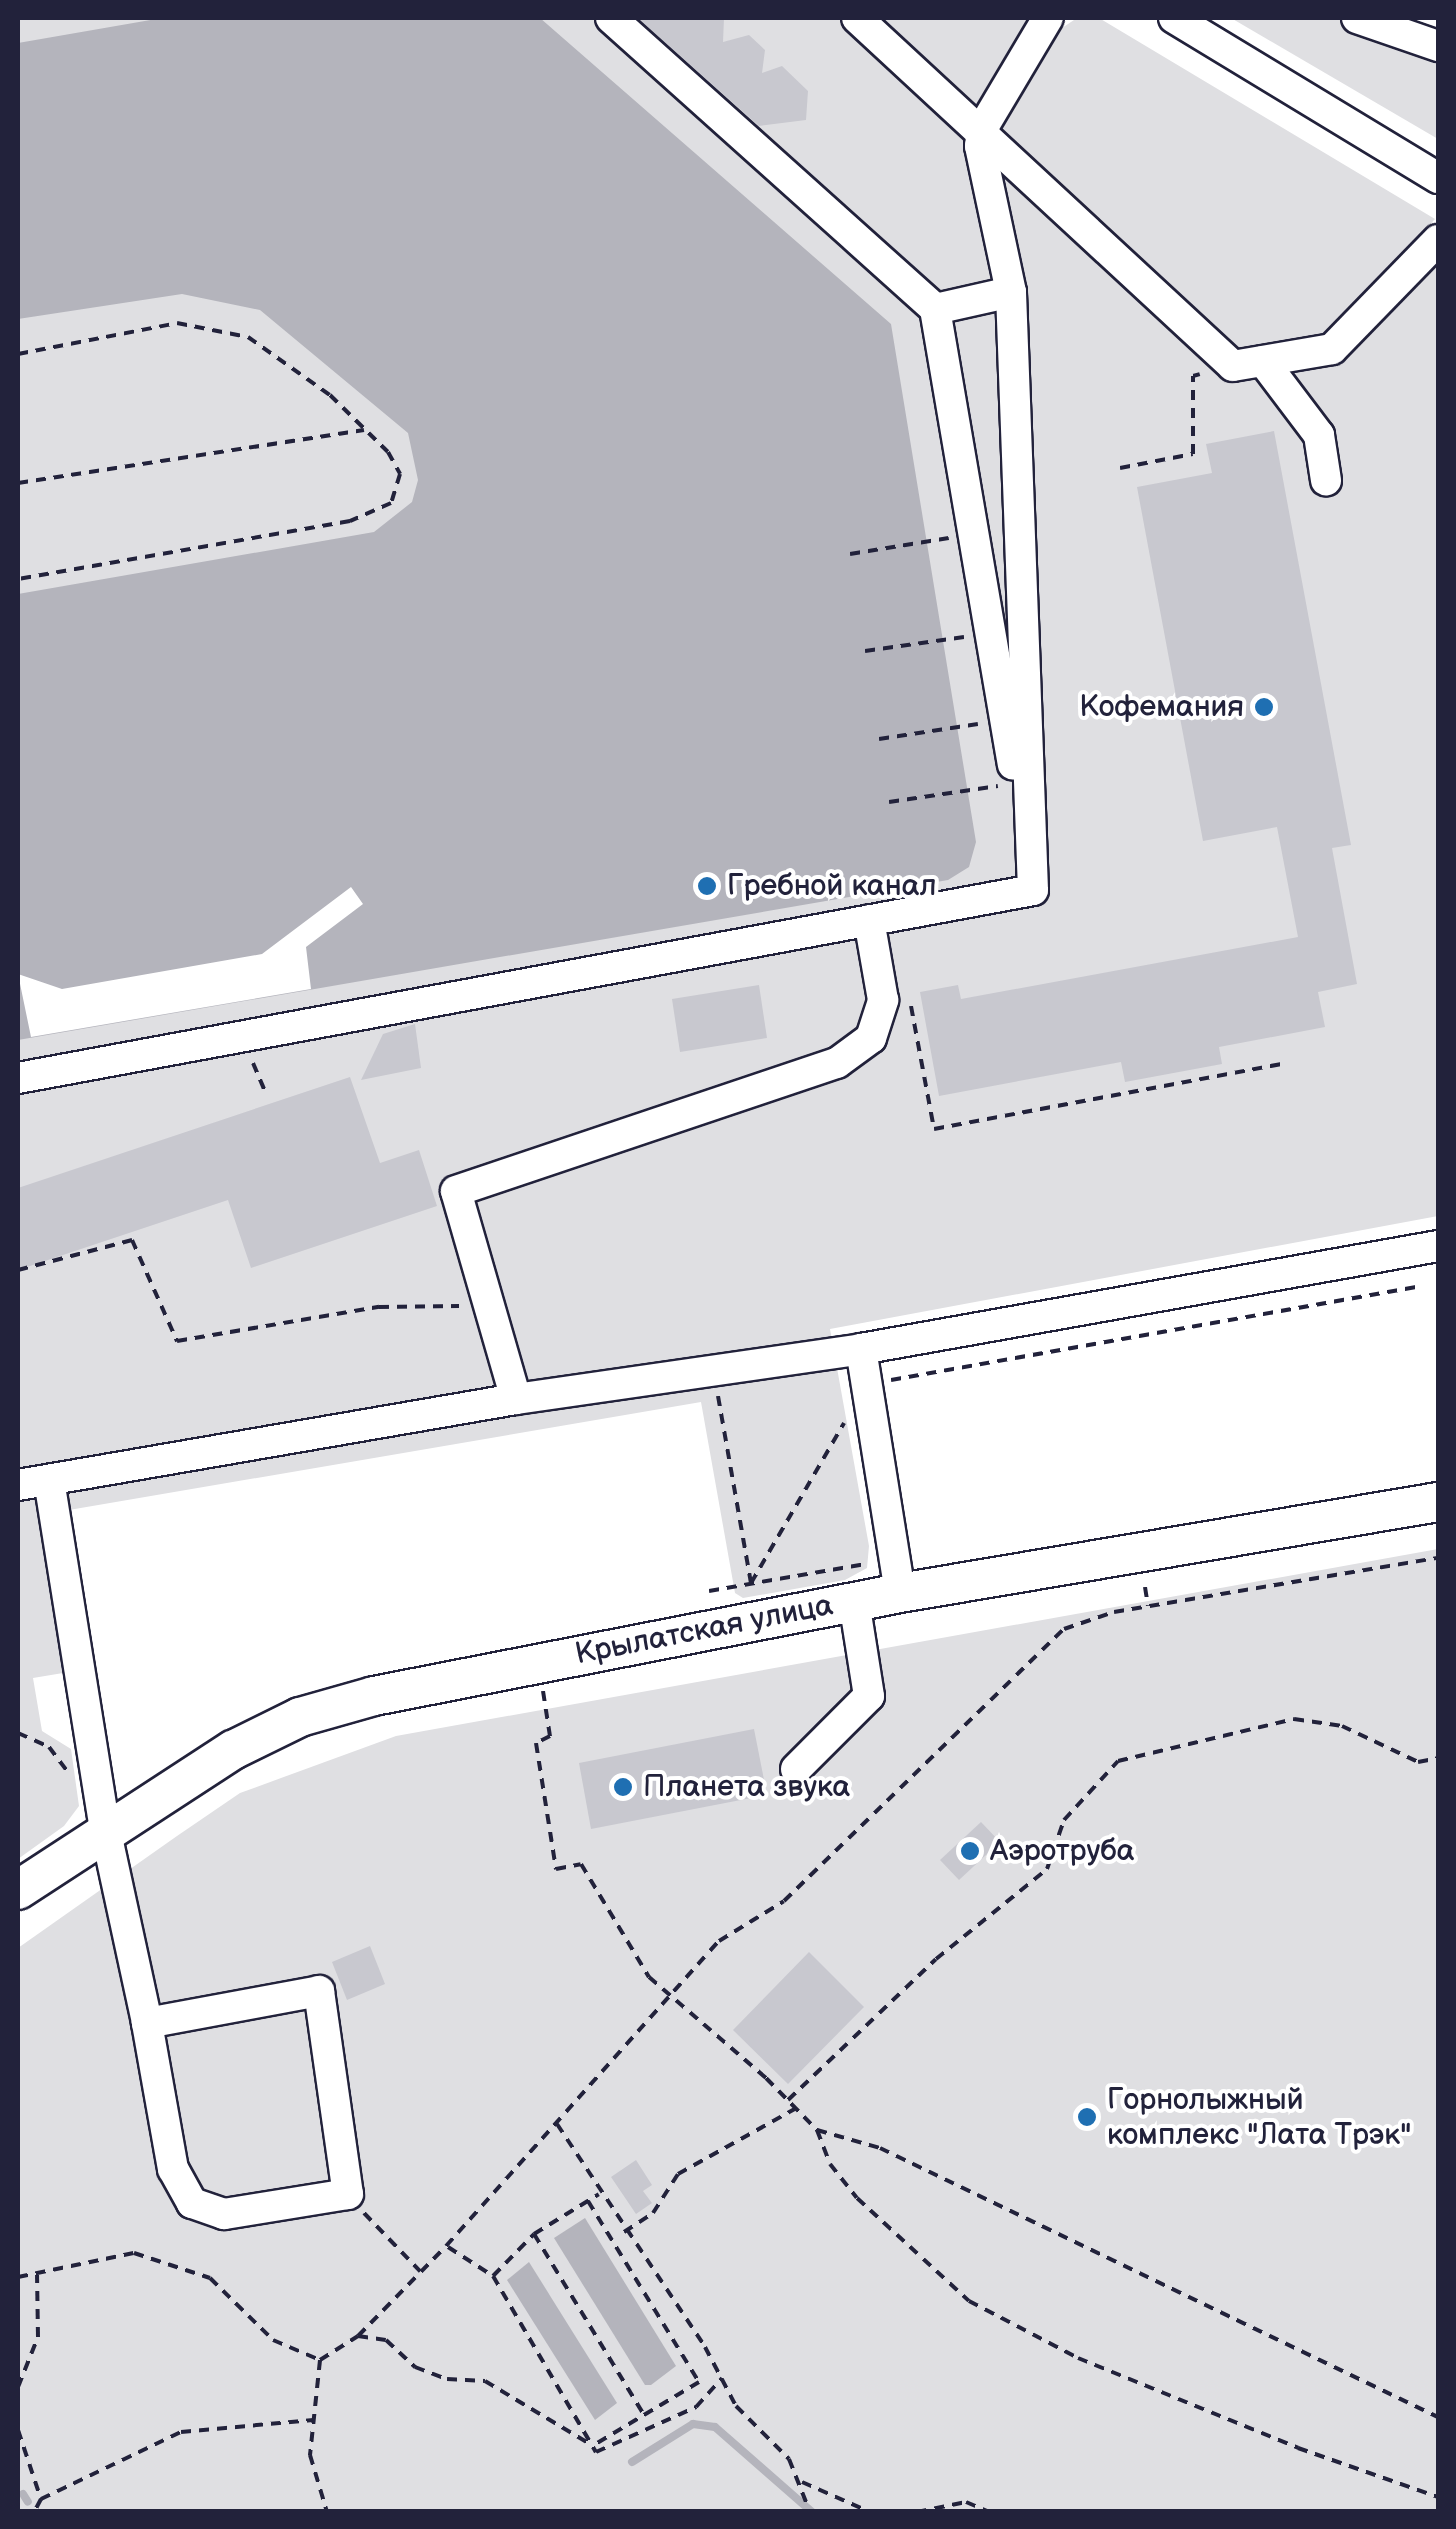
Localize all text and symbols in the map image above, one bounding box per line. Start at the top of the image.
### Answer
place label: Кофемания [1079,689,1244,725]
marker: Кофемания [1253,696,1275,718]
place label: Гребной канал [727,868,936,904]
marker: Гребной канал [696,875,718,897]
street label: Крылатская улица [572,1587,836,1673]
place label: Планета звука [643,1769,850,1805]
marker: Планета звука [612,1776,634,1798]
place label: Аэротруба [990,1833,1135,1869]
marker: Аэротруба [959,1840,981,1862]
place label: Горнолыжный комплекс "Лата Трэк" [1107,2082,1411,2152]
marker: Горнолыжный комплекс "Лата Трэк" [1076,2106,1098,2128]

